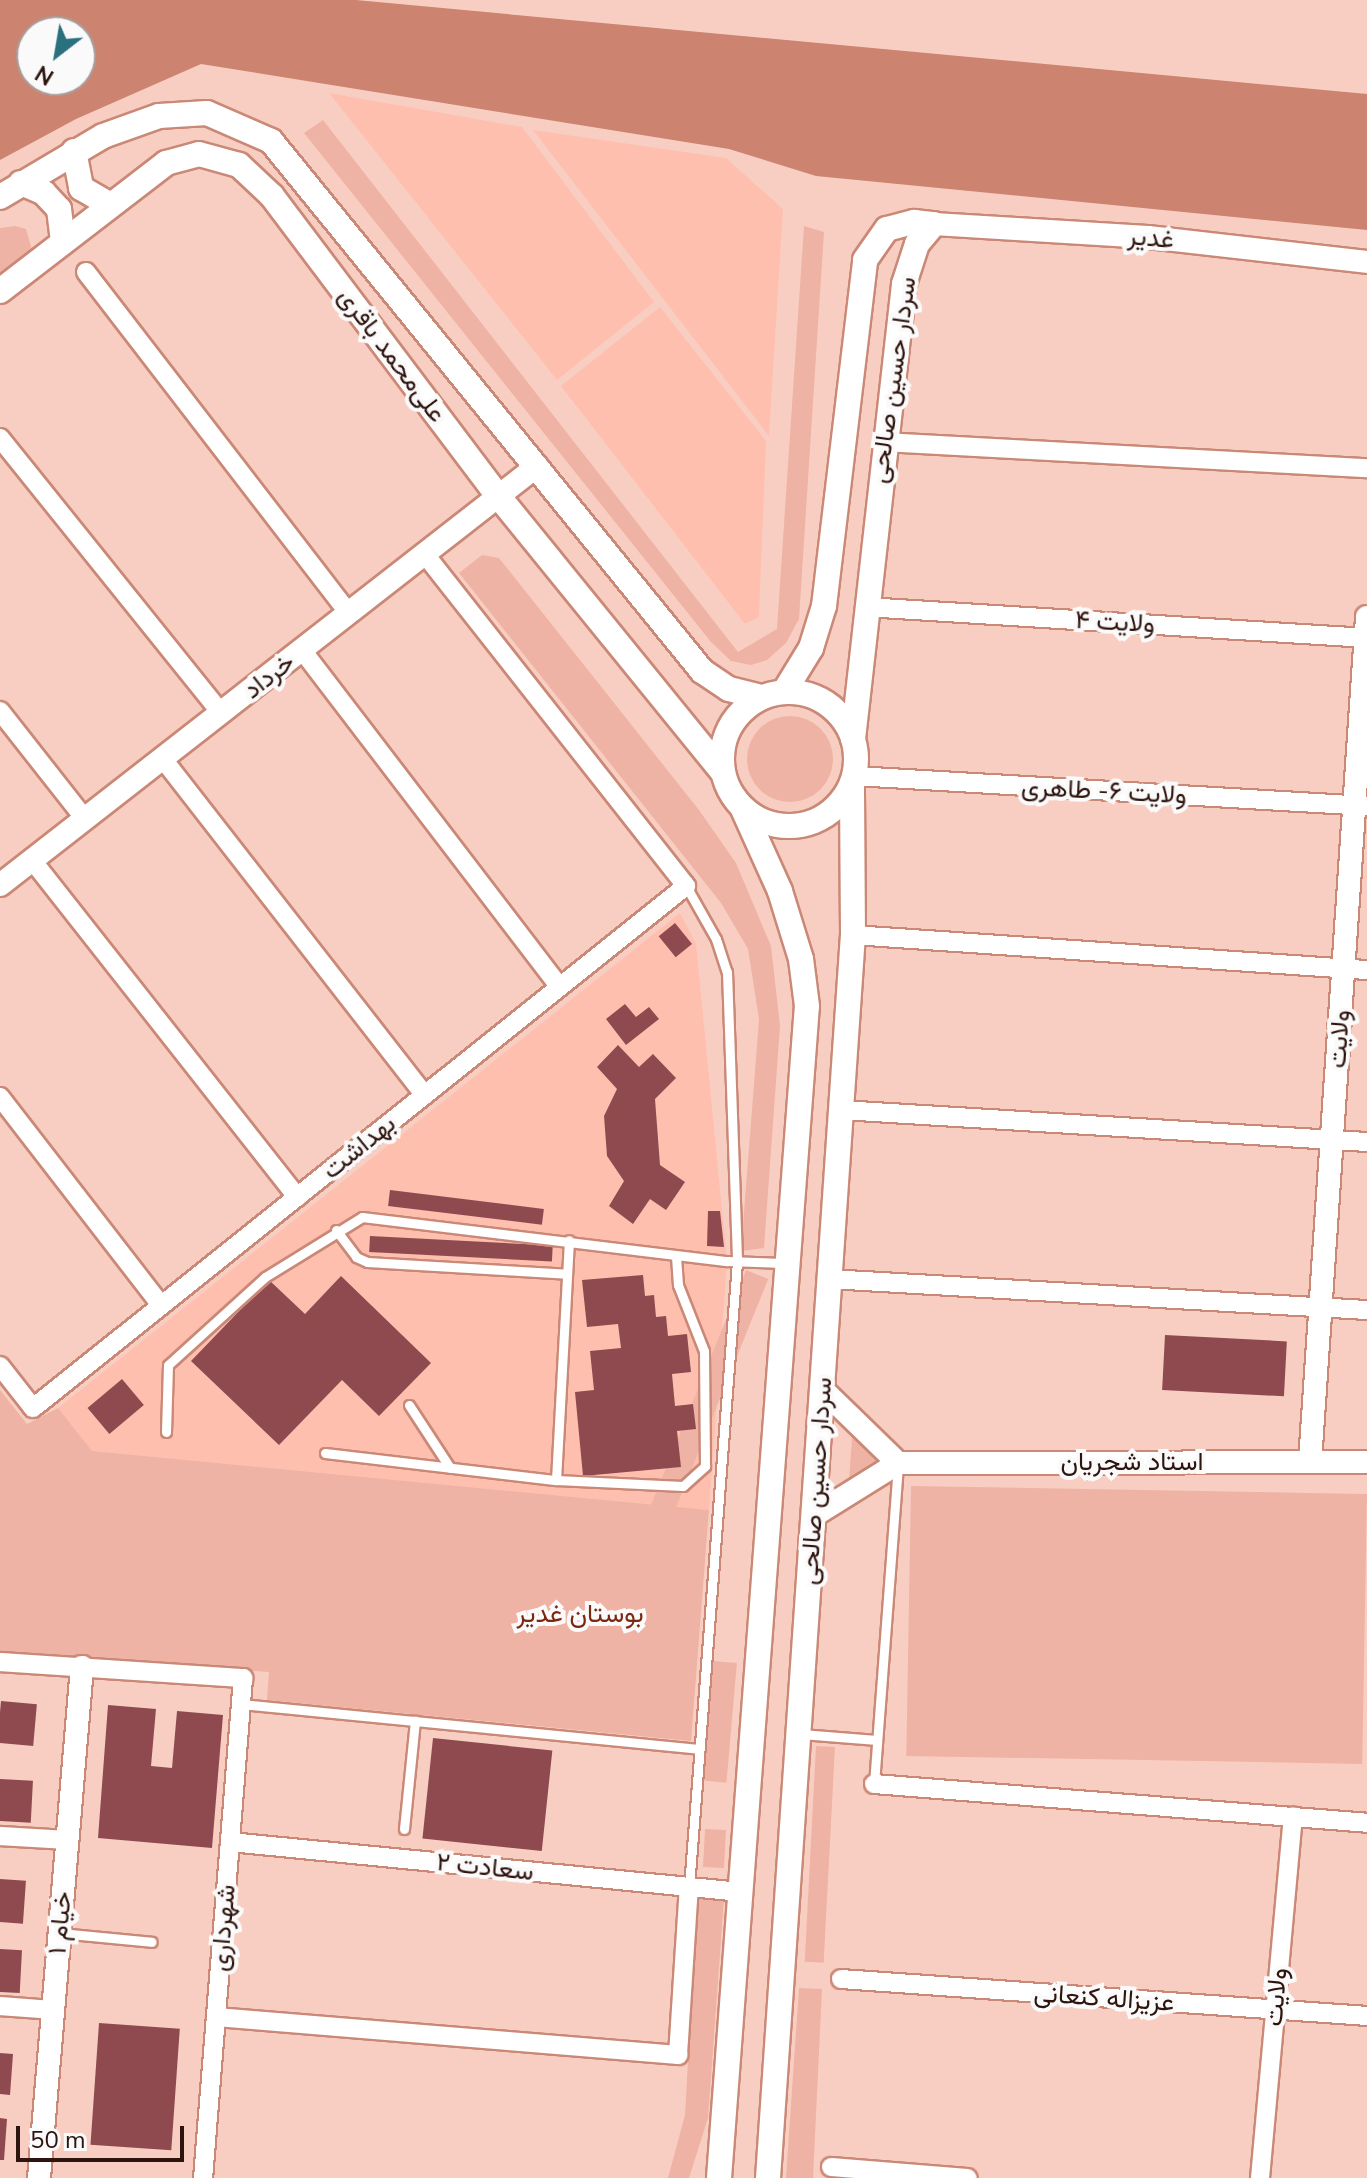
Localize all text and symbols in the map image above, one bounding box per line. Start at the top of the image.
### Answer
north arrow [16,16,96,96]
text: N [30,58,59,92]
street label: غدیر [1127,220,1175,256]
street label: سردار حسین صالحی [863,275,923,485]
street label: علی‌محمد باقری [331,282,453,428]
street label: ولایت ۴ [1074,604,1156,640]
street label: خرداد [237,646,301,706]
street label: ولایت ۶- طاهری [1020,771,1188,811]
street label: ولایت [1321,1009,1357,1069]
street label: بهداشت [316,1108,402,1186]
street label: سردار حسین صالحی [793,1376,839,1586]
street label: استاد شجریان [1060,1446,1204,1478]
park label: بوستان غدیر [516,1598,644,1630]
street label: سعادت ۲ [435,1846,535,1888]
street label: شهرداری [204,1883,242,1973]
street label: خیام ۱ [42,1890,78,1956]
street label: ولایت [1258,1966,1294,2028]
street label: عزیزاله کنعانی [1033,1978,1175,2018]
scale bar [20,2110,188,2160]
text: 50 m [30,2124,86,2156]

